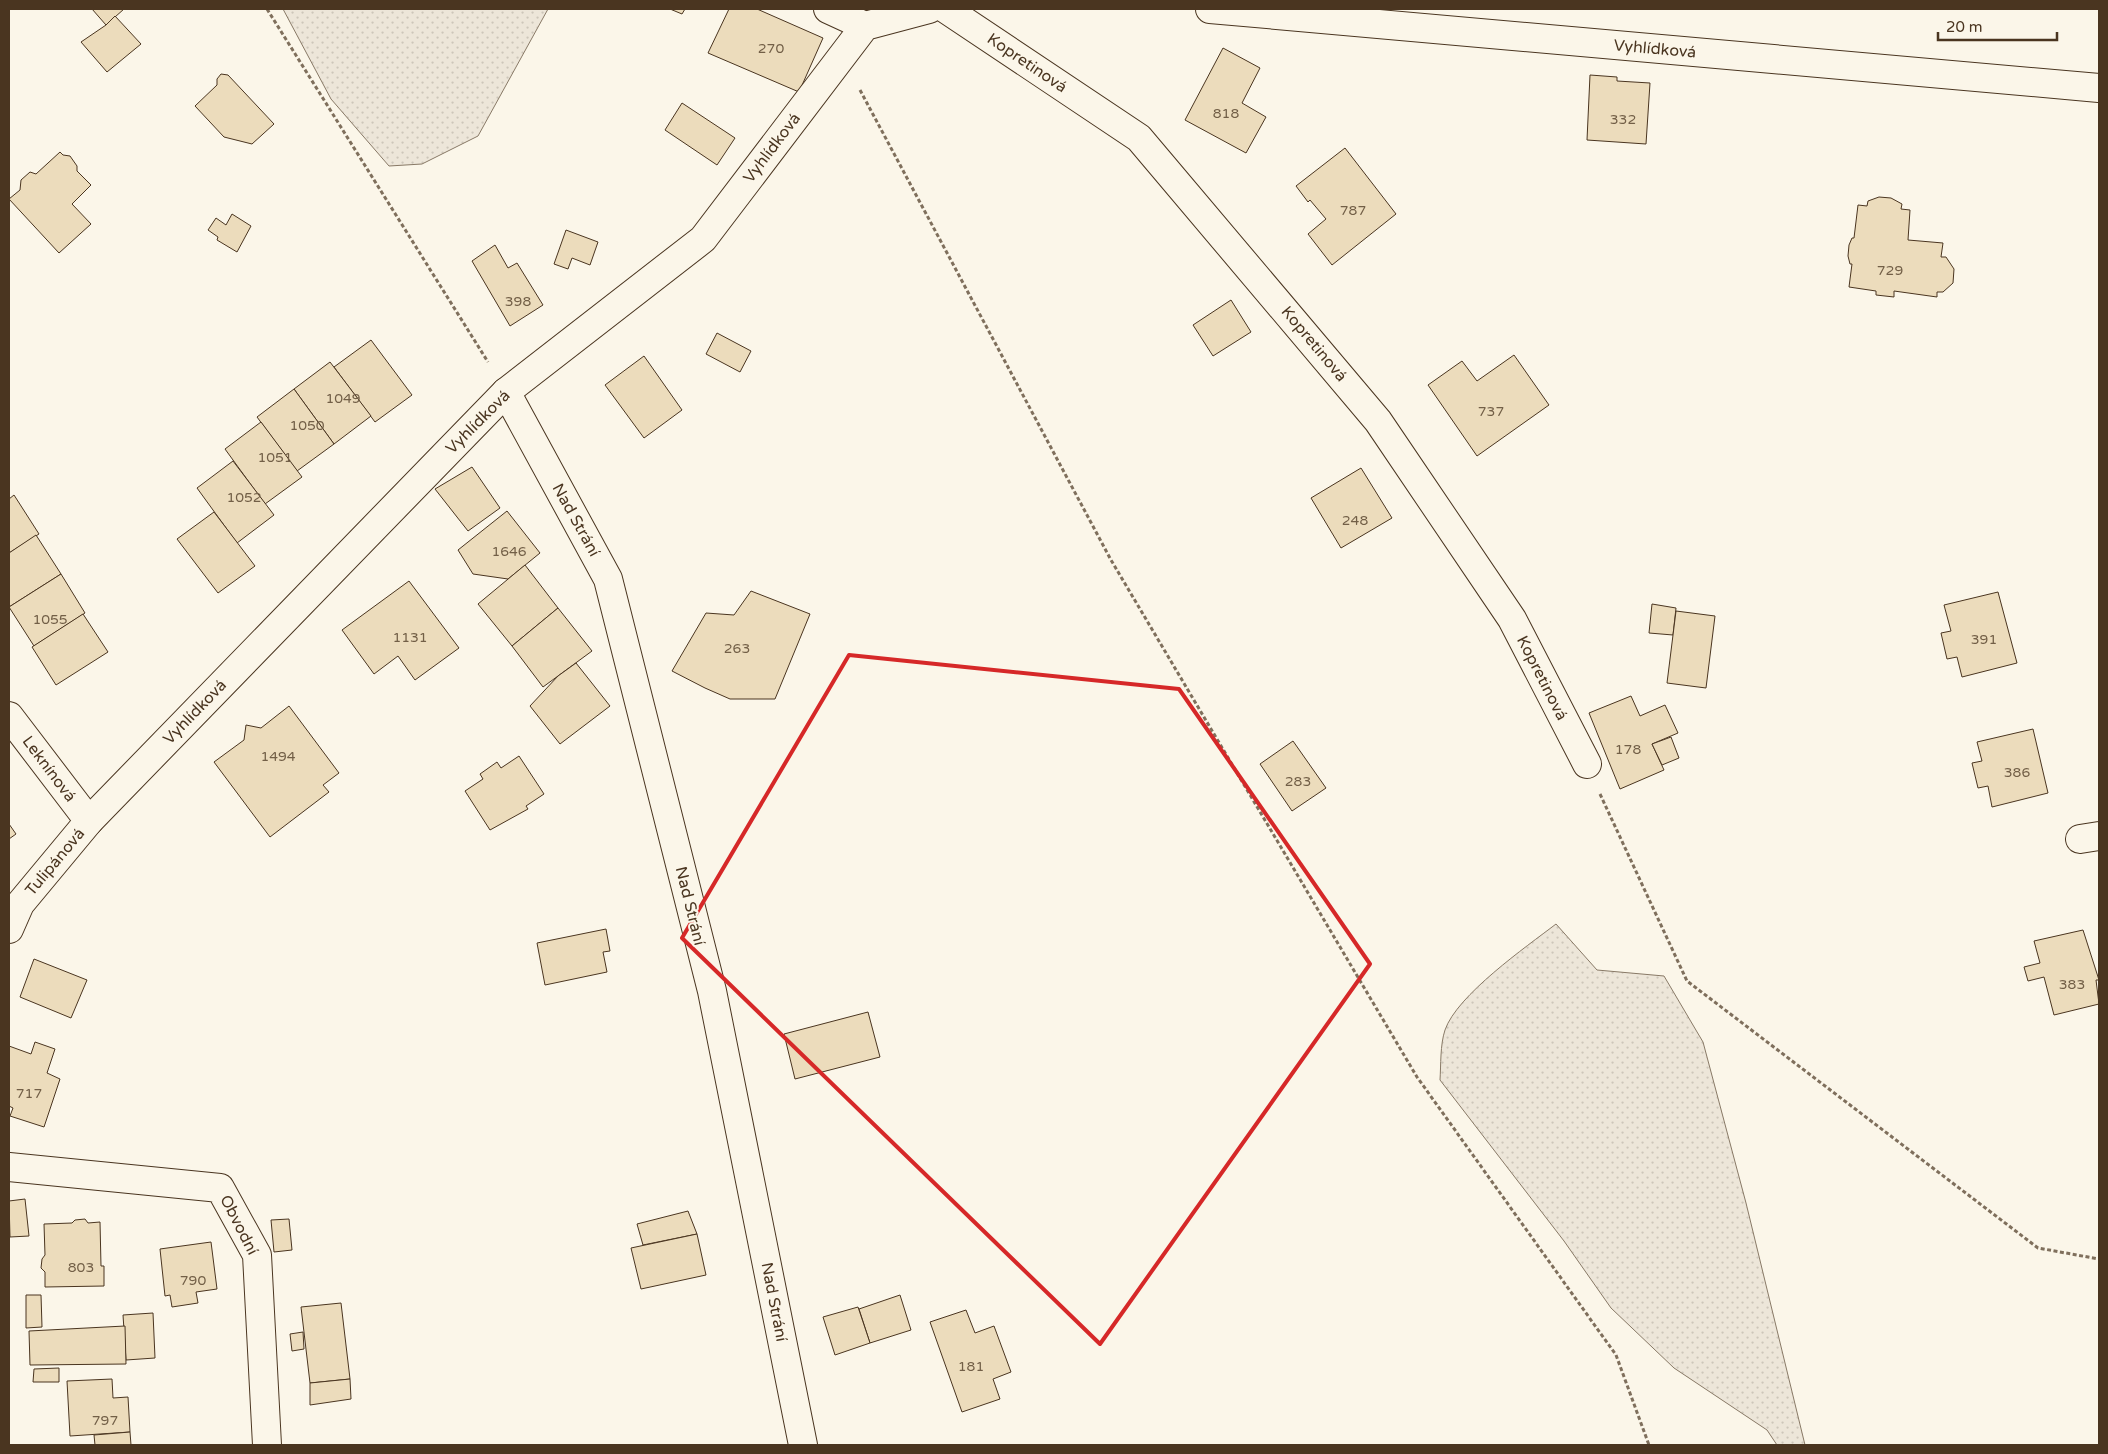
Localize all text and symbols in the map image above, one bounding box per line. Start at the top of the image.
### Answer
scale bar [1938,10,2057,42]
text: 20 m [1946,18,1983,36]
street label: Kopretinová [983,29,1071,97]
street label: Vyhlídková [1613,35,1697,63]
house number: 270 [758,40,784,57]
house number: 818 [1213,105,1239,122]
street label: Vyhlídková [739,109,805,187]
house number: 332 [1610,111,1636,128]
house number: 787 [1340,202,1366,219]
house number: 729 [1877,262,1903,279]
house number: 398 [505,293,531,310]
street label: Kopretinová [1277,302,1351,386]
street label: Vyhlídková [442,386,514,458]
house number: 1049 [325,390,361,407]
house number: 737 [1478,403,1504,420]
house number: 1050 [289,417,325,434]
house number: 1051 [257,449,293,466]
street label: Nad Strání [548,480,604,560]
house number: 1052 [226,489,262,506]
house number: 248 [1342,512,1368,529]
house number: 1646 [491,543,527,560]
house number: 1055 [32,611,68,628]
house number: 1131 [392,629,428,646]
house number: 391 [1971,631,1997,648]
street label: Kopretinová [1512,632,1572,724]
house number: 263 [724,640,750,657]
street label: Vyhlídková [159,675,231,749]
street label: Leknínová [18,732,80,806]
house number: 178 [1615,741,1641,758]
house number: 1494 [260,748,296,765]
house number: 386 [2004,764,2030,781]
house number: 283 [1285,773,1311,790]
street label: Tulipánová [21,824,89,900]
street label: Nad Strání [671,864,709,948]
house number: 383 [2059,976,2085,993]
house number: 717 [16,1085,42,1102]
street label: Obvodní [215,1192,263,1258]
house number: 803 [68,1259,94,1276]
street label: Nad Strání [756,1261,792,1343]
house number: 790 [180,1272,206,1289]
house number: 181 [958,1358,984,1375]
house number: 797 [92,1412,118,1429]

